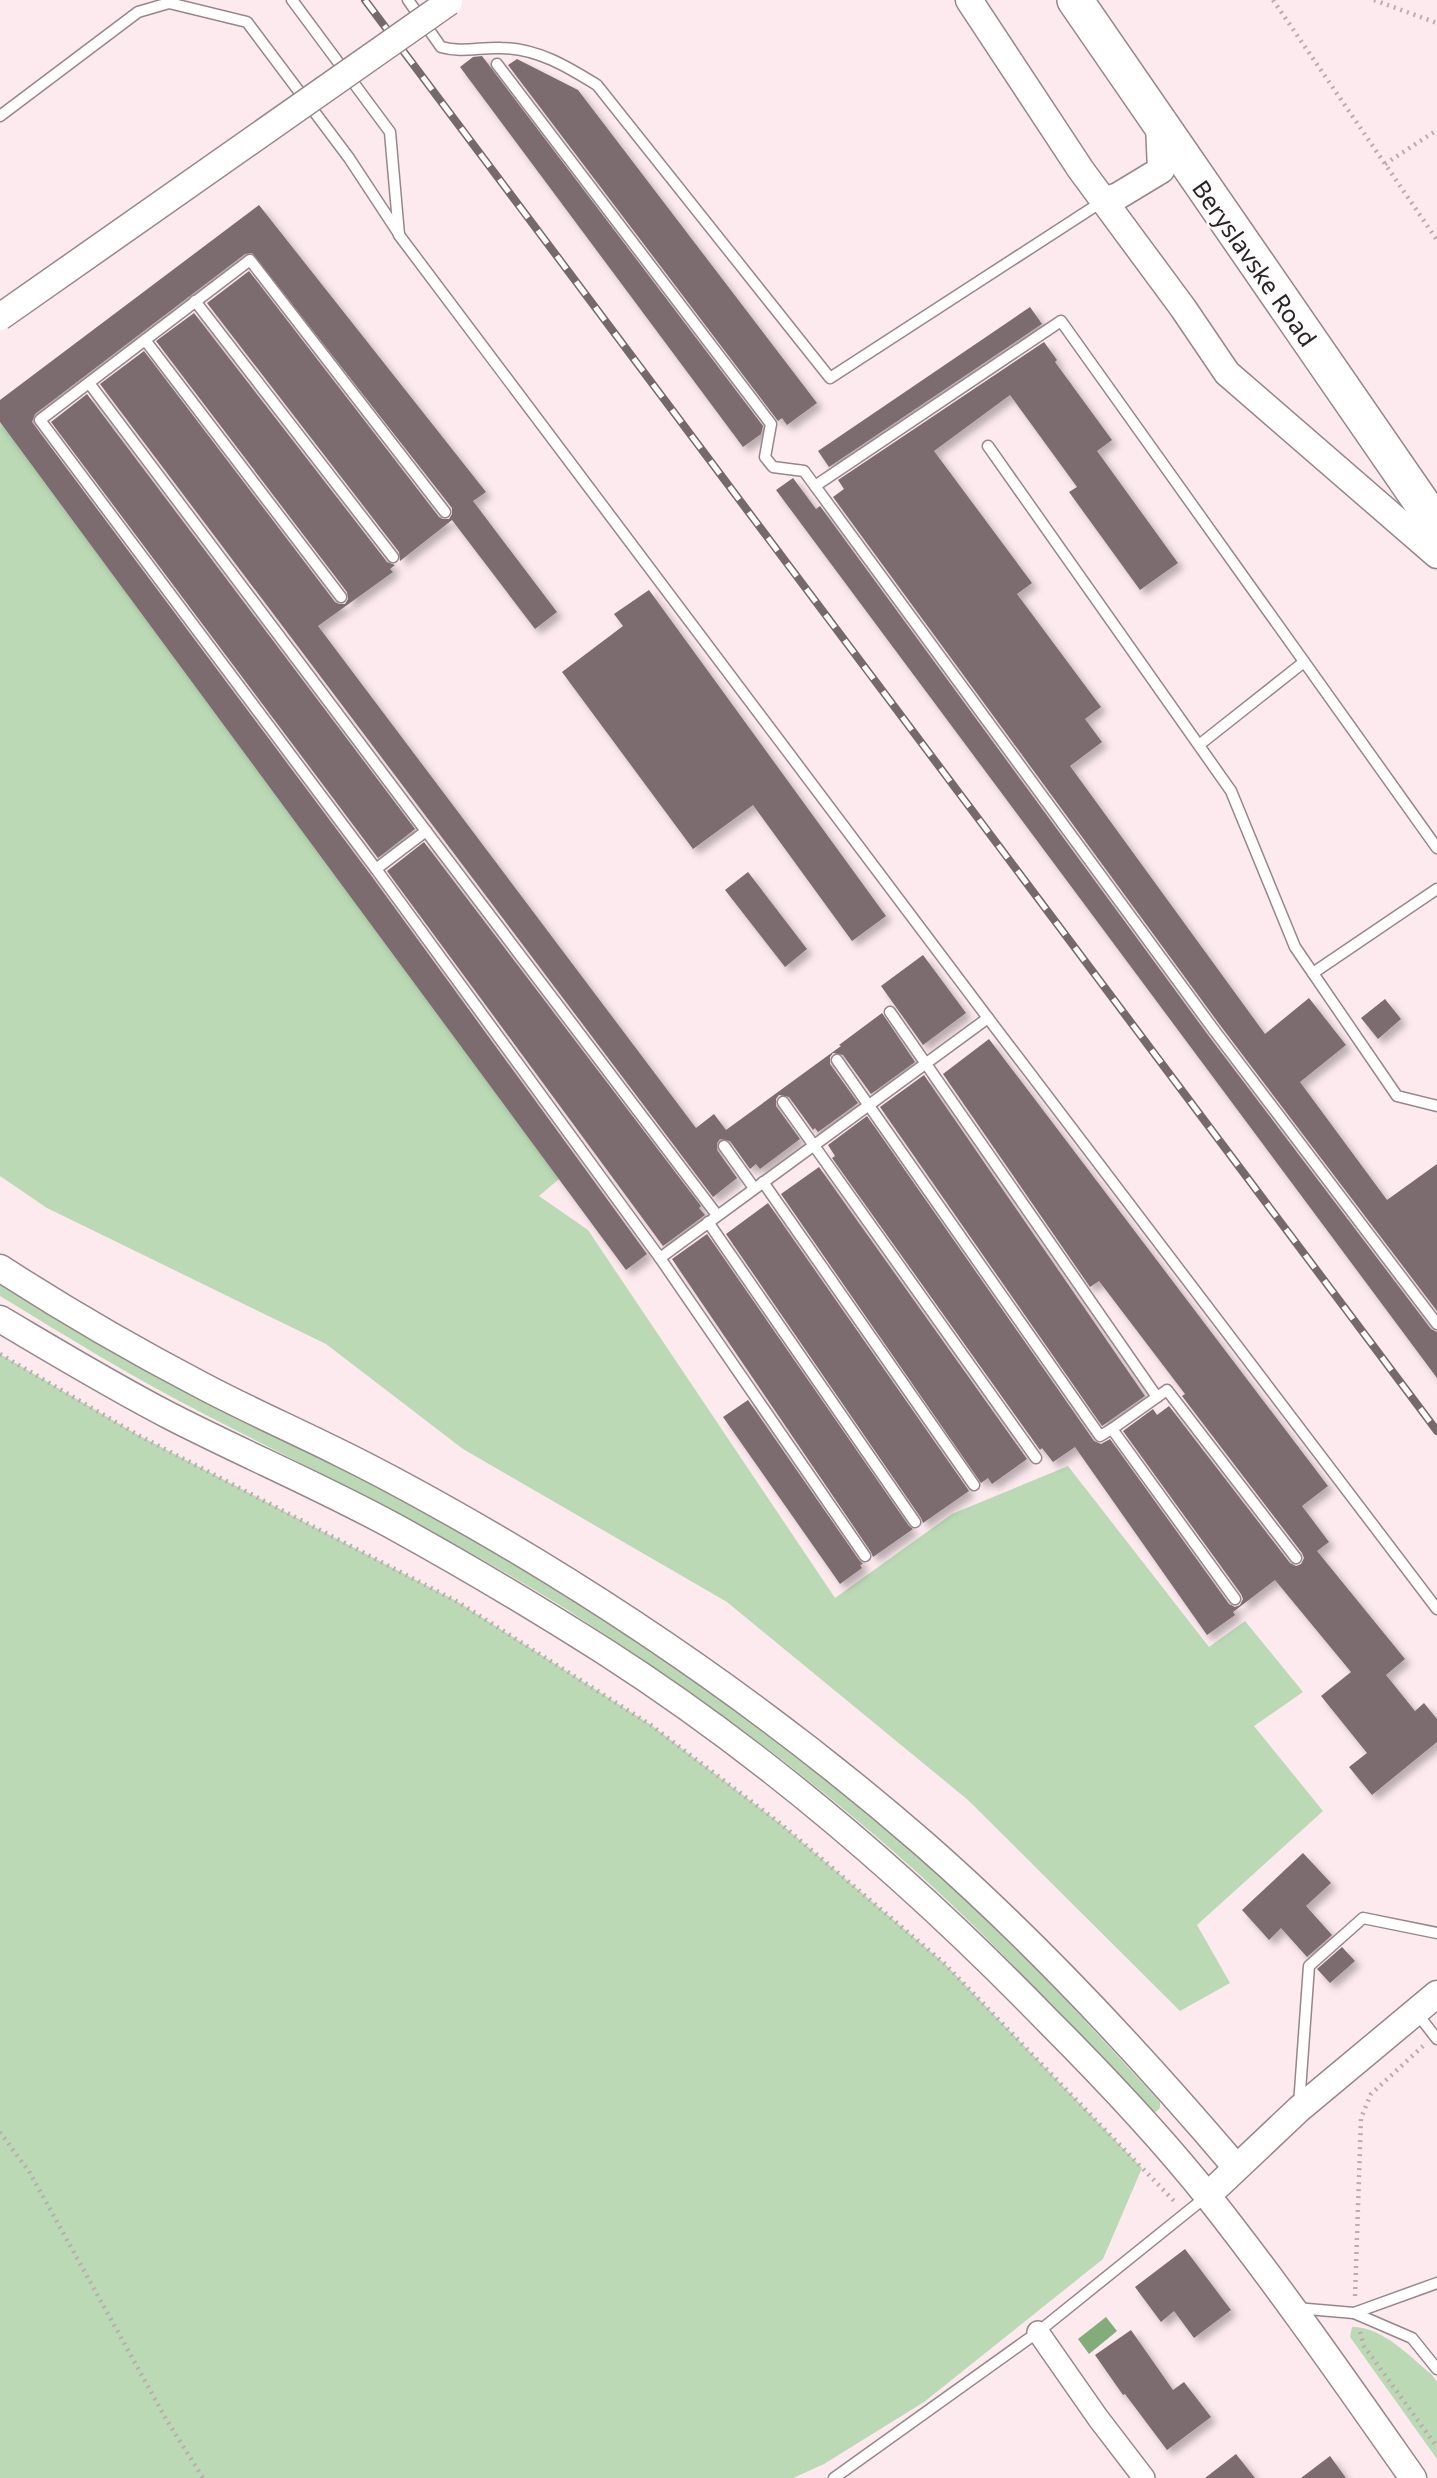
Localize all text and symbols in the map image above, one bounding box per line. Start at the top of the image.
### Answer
street label: Beryslavske Road [1185,173,1325,353]

